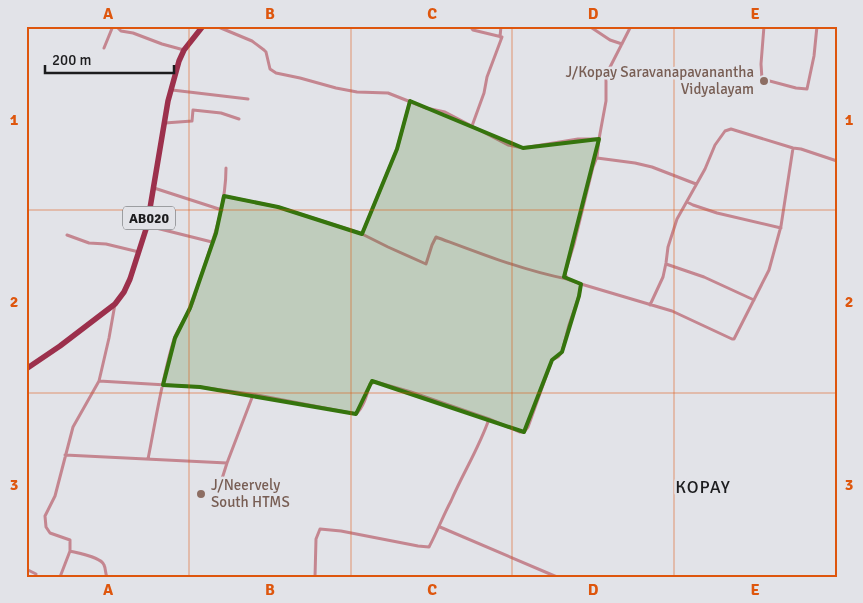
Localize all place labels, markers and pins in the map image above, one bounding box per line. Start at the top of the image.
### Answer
place label: J/Kopay Saravanapavanantha Vidyalayam [566,63,754,98]
marker: J/Kopay Saravanapavanantha Vidyalayam [758,75,770,87]
place label: J/Neervely South HTMS [211,476,290,511]
marker: J/Neervely South HTMS [195,488,207,500]

